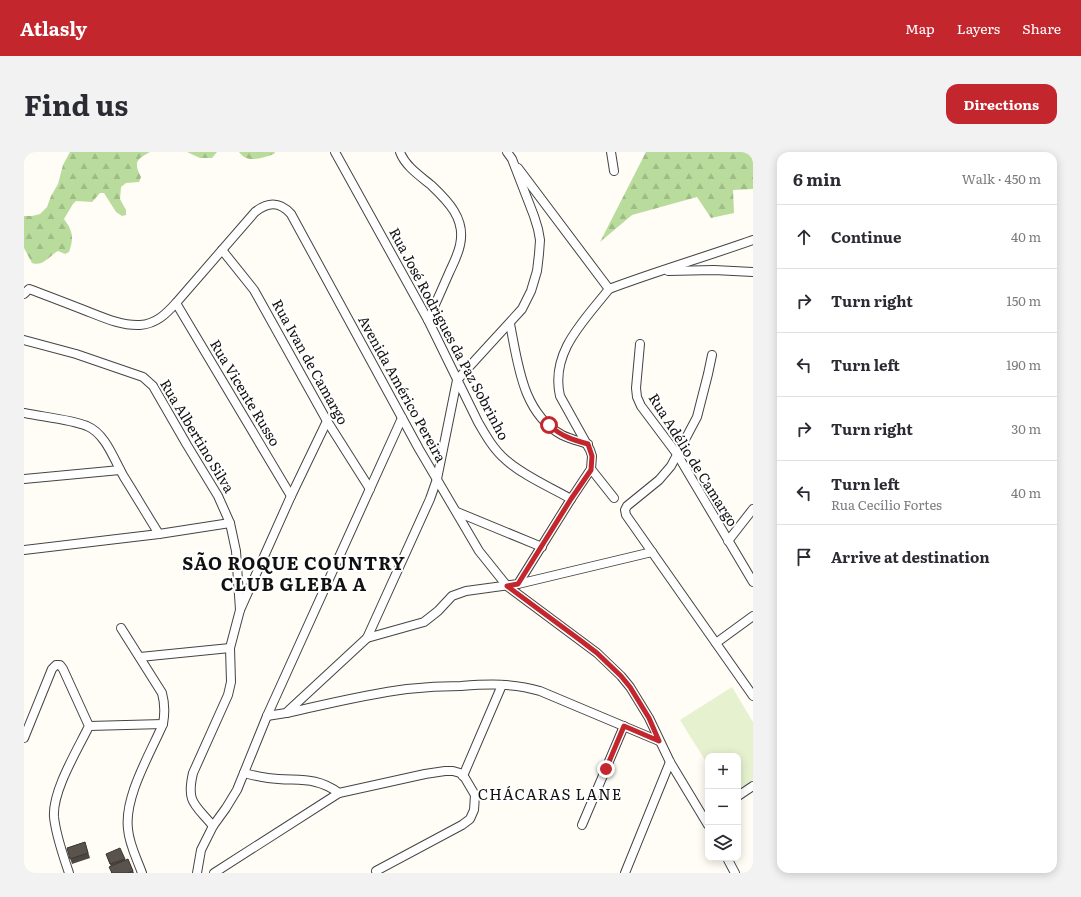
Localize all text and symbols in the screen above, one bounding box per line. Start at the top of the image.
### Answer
text: Atlasly [20,14,87,42]
text: Map [905,18,935,38]
text: Layers [957,18,1000,38]
text: Share [1022,18,1061,38]
text: Find us [24,83,128,125]
button: Directions [946,84,1057,124]
text: 6 min [793,166,841,191]
text: Walk · 450 m [962,169,1041,188]
street label: Rua José Rodrigues da Paz Sobrinho [385,224,515,443]
text: Continue [831,225,901,248]
icon: ahead [793,226,815,248]
text: 40 m [1011,227,1041,246]
text: Turn right [831,289,913,312]
icon: right [793,290,815,312]
text: 150 m [1006,291,1041,310]
street label: Rua Ivan de Camargo [268,295,354,428]
street label: Avenida Américo Pereira [354,312,452,466]
street label: Rua Vicente Russo [206,335,286,450]
text: Turn left [831,353,900,376]
icon: left [793,354,815,376]
text: 190 m [1006,355,1041,374]
street label: Rua Albertino Silva [156,375,240,496]
street label: Rua Adélio de Camargo [645,389,743,530]
route start [540,416,558,434]
text: Turn right [831,417,913,440]
icon: right [793,418,815,440]
text: 30 m [1011,419,1041,438]
text: Turn left [831,472,900,495]
icon: left [793,482,815,504]
text: 40 m [1011,483,1041,502]
text: Rua Cecílio Fortes [831,495,942,514]
text: Arrive at destination [831,545,990,568]
icon: arrive [793,546,815,568]
district label: SÃO ROQUE COUNTRY CLUB GLEBA A [182,549,406,597]
map controls [705,753,741,861]
button: + [705,753,741,789]
route end [597,760,615,778]
district label: CHÁCARAS LANE [478,782,622,805]
button: − [705,789,741,825]
button: layers [705,825,741,861]

